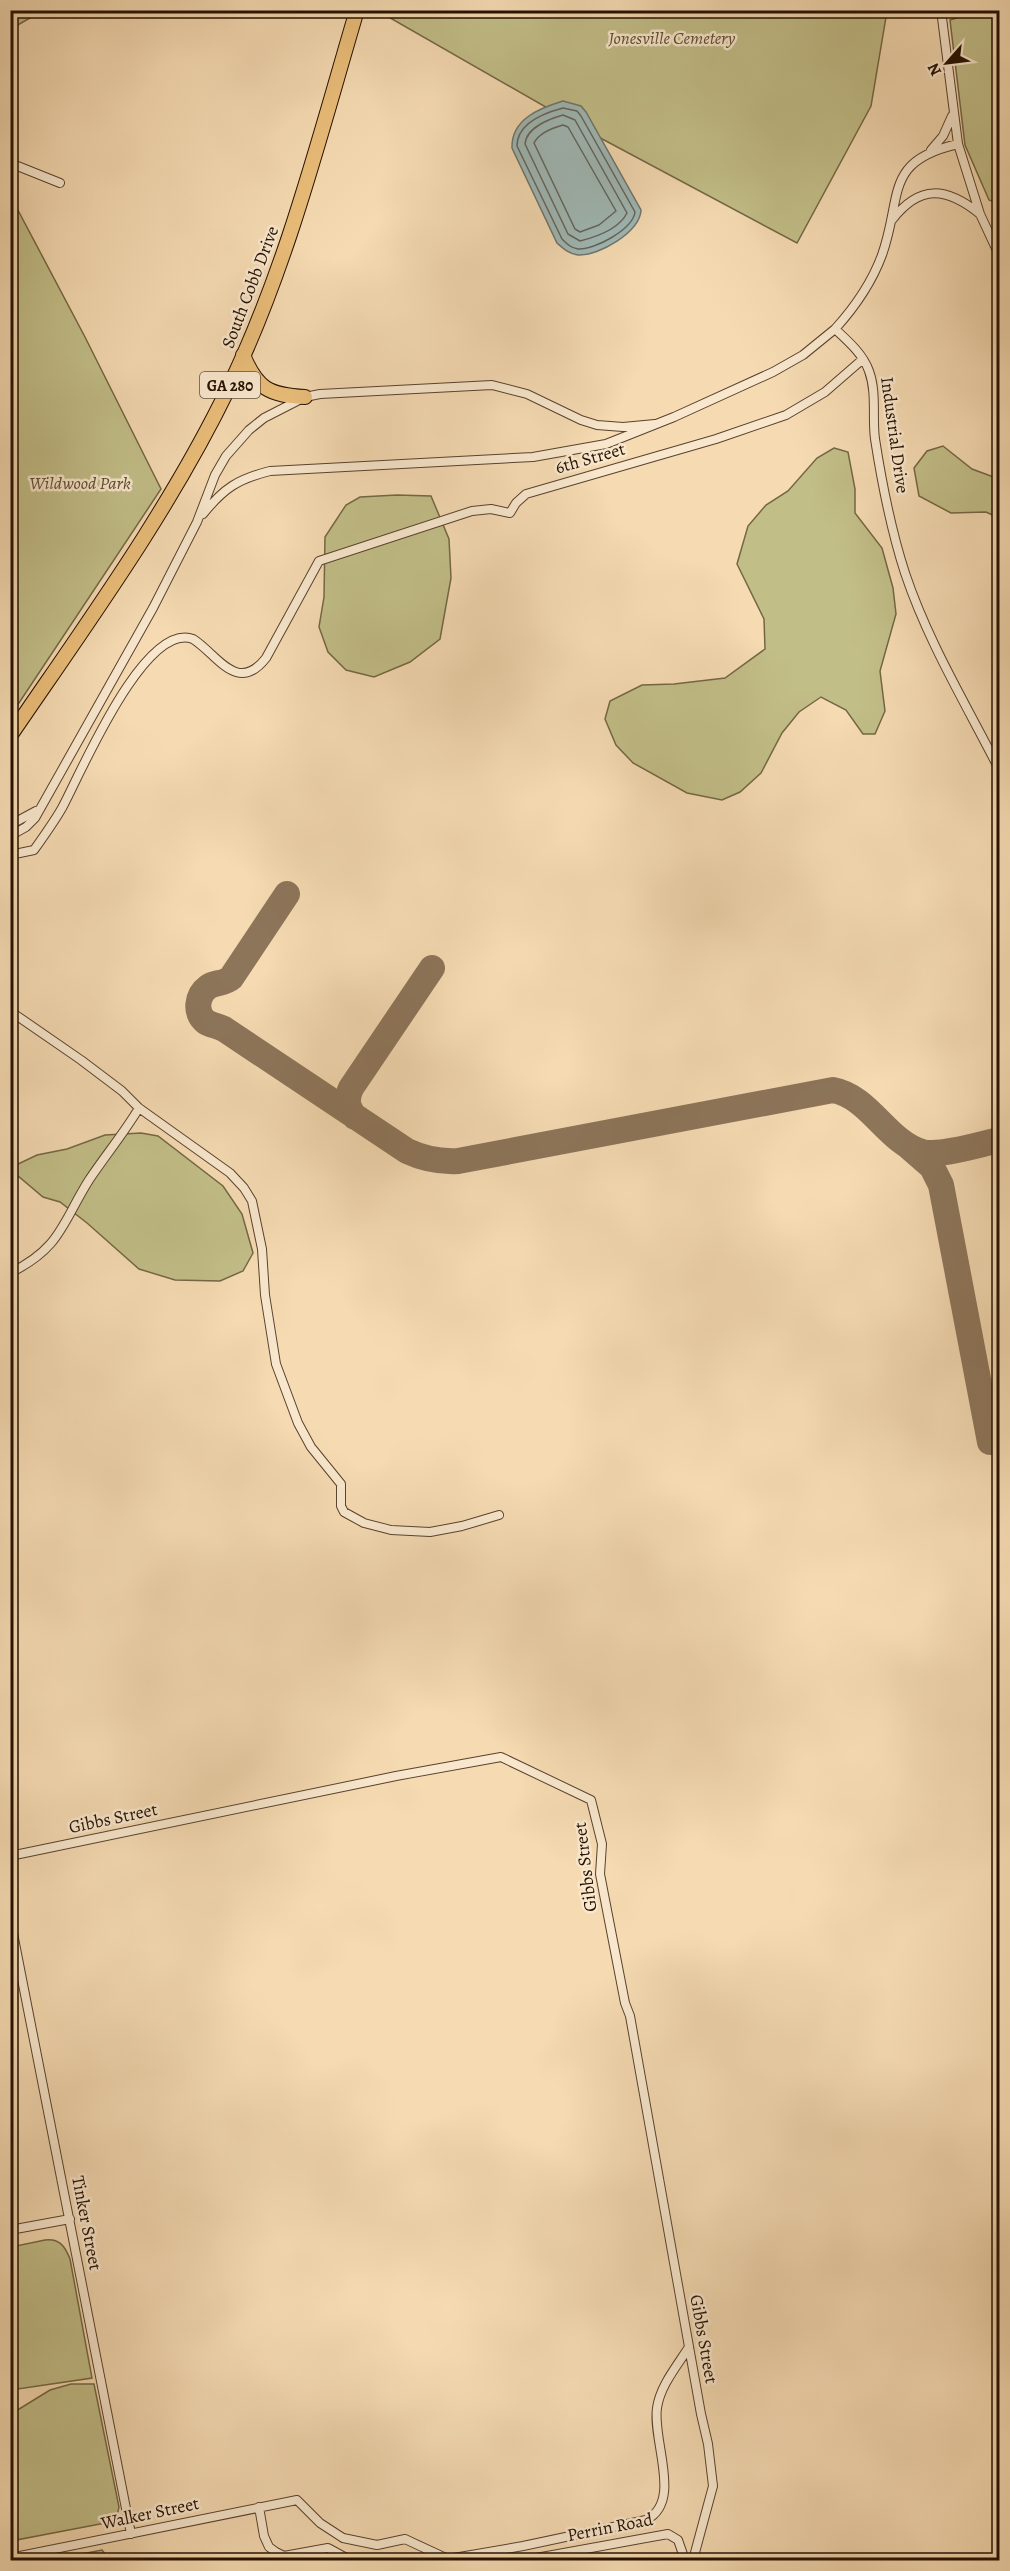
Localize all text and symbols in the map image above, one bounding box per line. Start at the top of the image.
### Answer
park label: Jonesville Cemetery [608,26,736,50]
north arrow [917,33,977,93]
text: N [922,59,947,80]
street label: South Cobb Drive [216,222,284,352]
road number: GA 280 [200,372,260,398]
street label: Industrial Drive [875,375,915,495]
street label: 6th Street [552,437,628,479]
park label: Wildwood Park [29,471,131,495]
street label: Gibbs Street [66,1797,160,1839]
street label: Gibbs Street [568,1821,602,1913]
street label: Tinker Street [66,2174,108,2272]
street label: Gibbs Street [684,2293,724,2385]
street label: Walker Street [98,2491,201,2535]
street label: Perrin Road [565,2507,655,2547]

